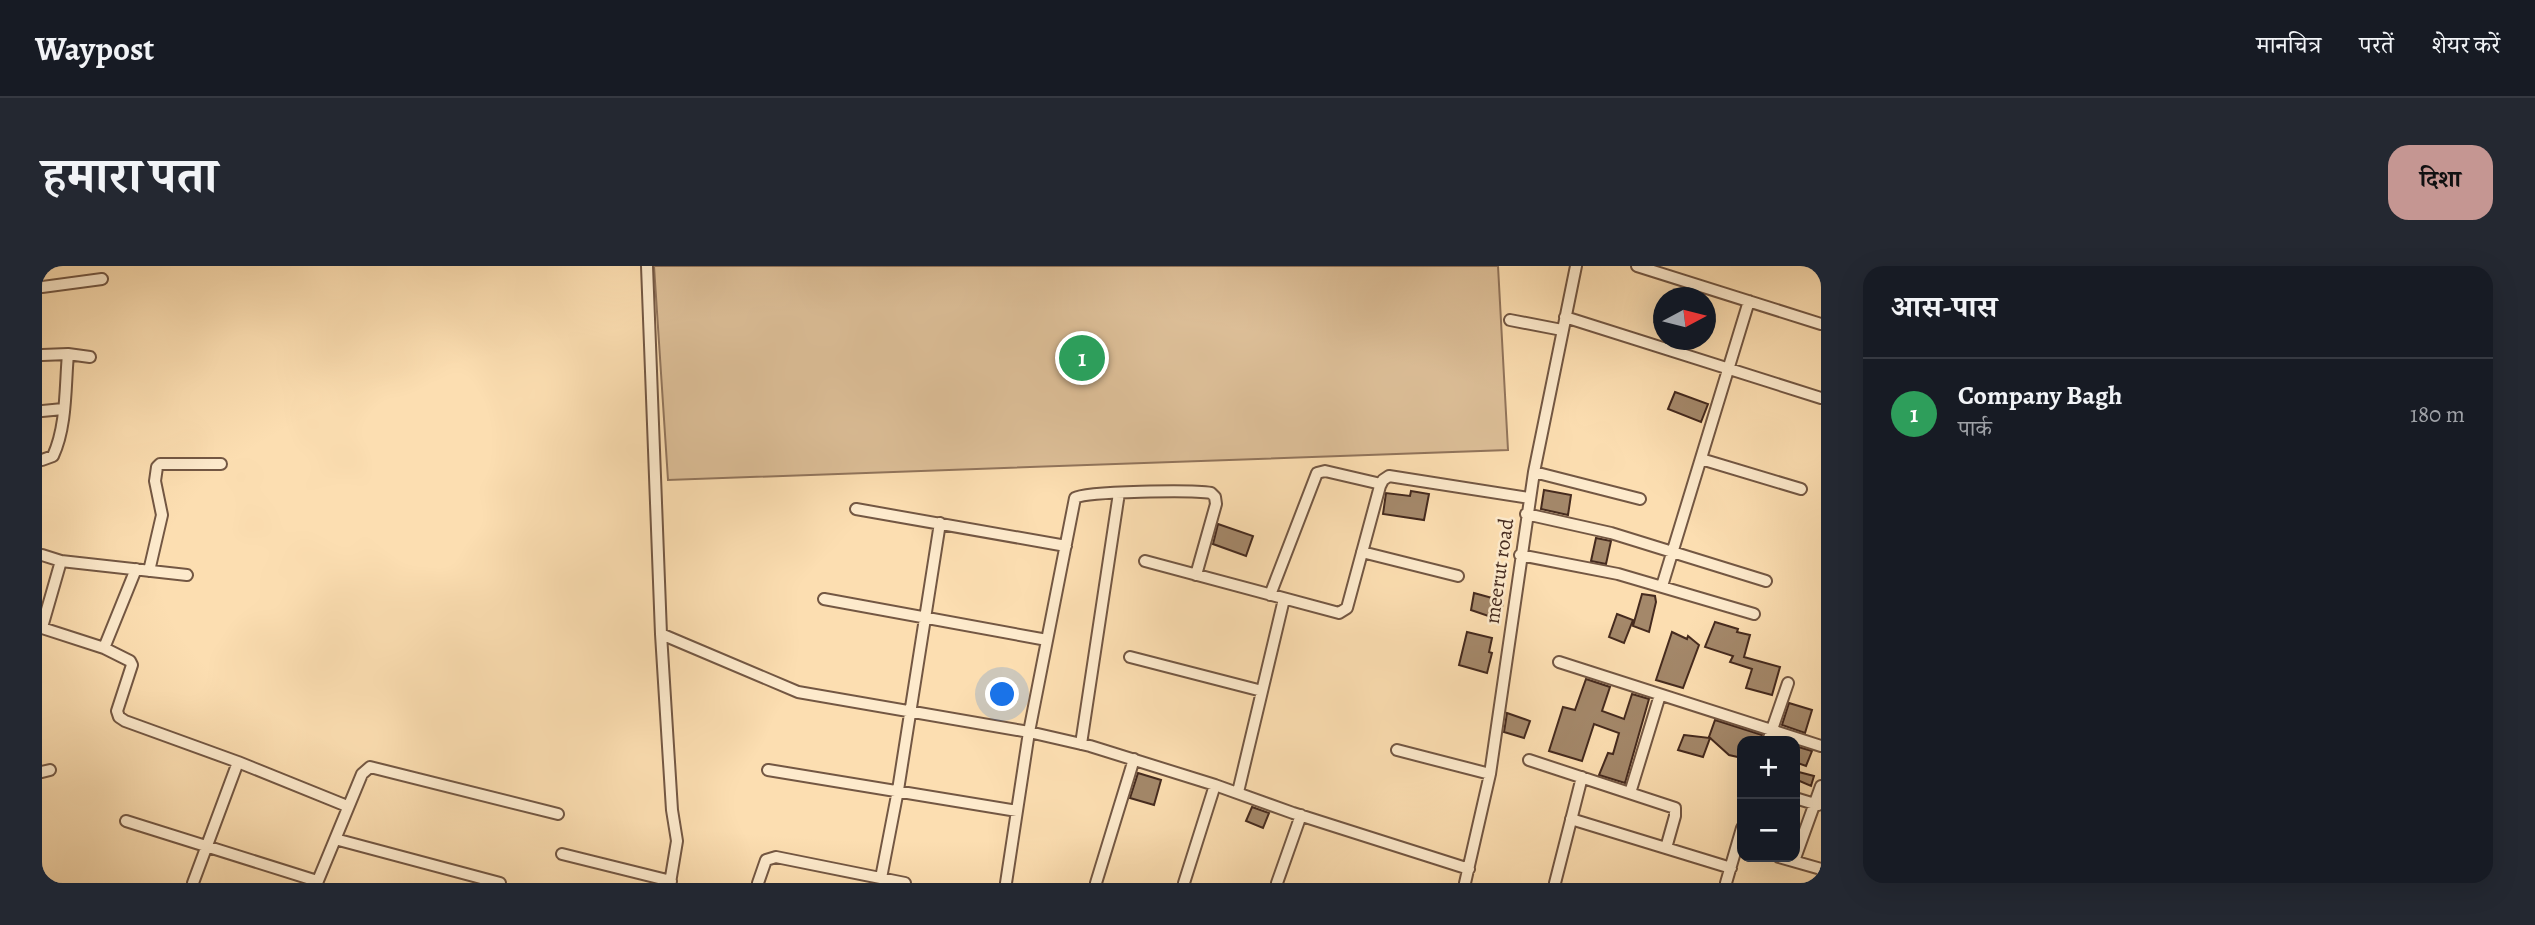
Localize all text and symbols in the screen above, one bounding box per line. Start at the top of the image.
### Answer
text: Waypost [35,26,154,71]
text: मानचित्र [2256,29,2321,61]
text: परतें [2359,29,2394,61]
text: शेयर करें [2432,29,2500,61]
text: हमारा पता [42,142,217,209]
button: दिशा [2388,145,2493,220]
north arrow [1653,287,1716,350]
text: आस-पास [1891,287,1997,327]
pin: 1 [1059,332,1105,384]
text: Company Bagh [1958,378,2122,413]
text: 1 [1910,399,1918,430]
text: 180 m [2410,399,2465,430]
text: पार्क [1958,413,1992,444]
street label: meerut road [1478,516,1520,626]
your location [985,677,1019,711]
map controls [1737,736,1800,862]
button: + [1737,736,1800,799]
button: − [1737,799,1800,862]

